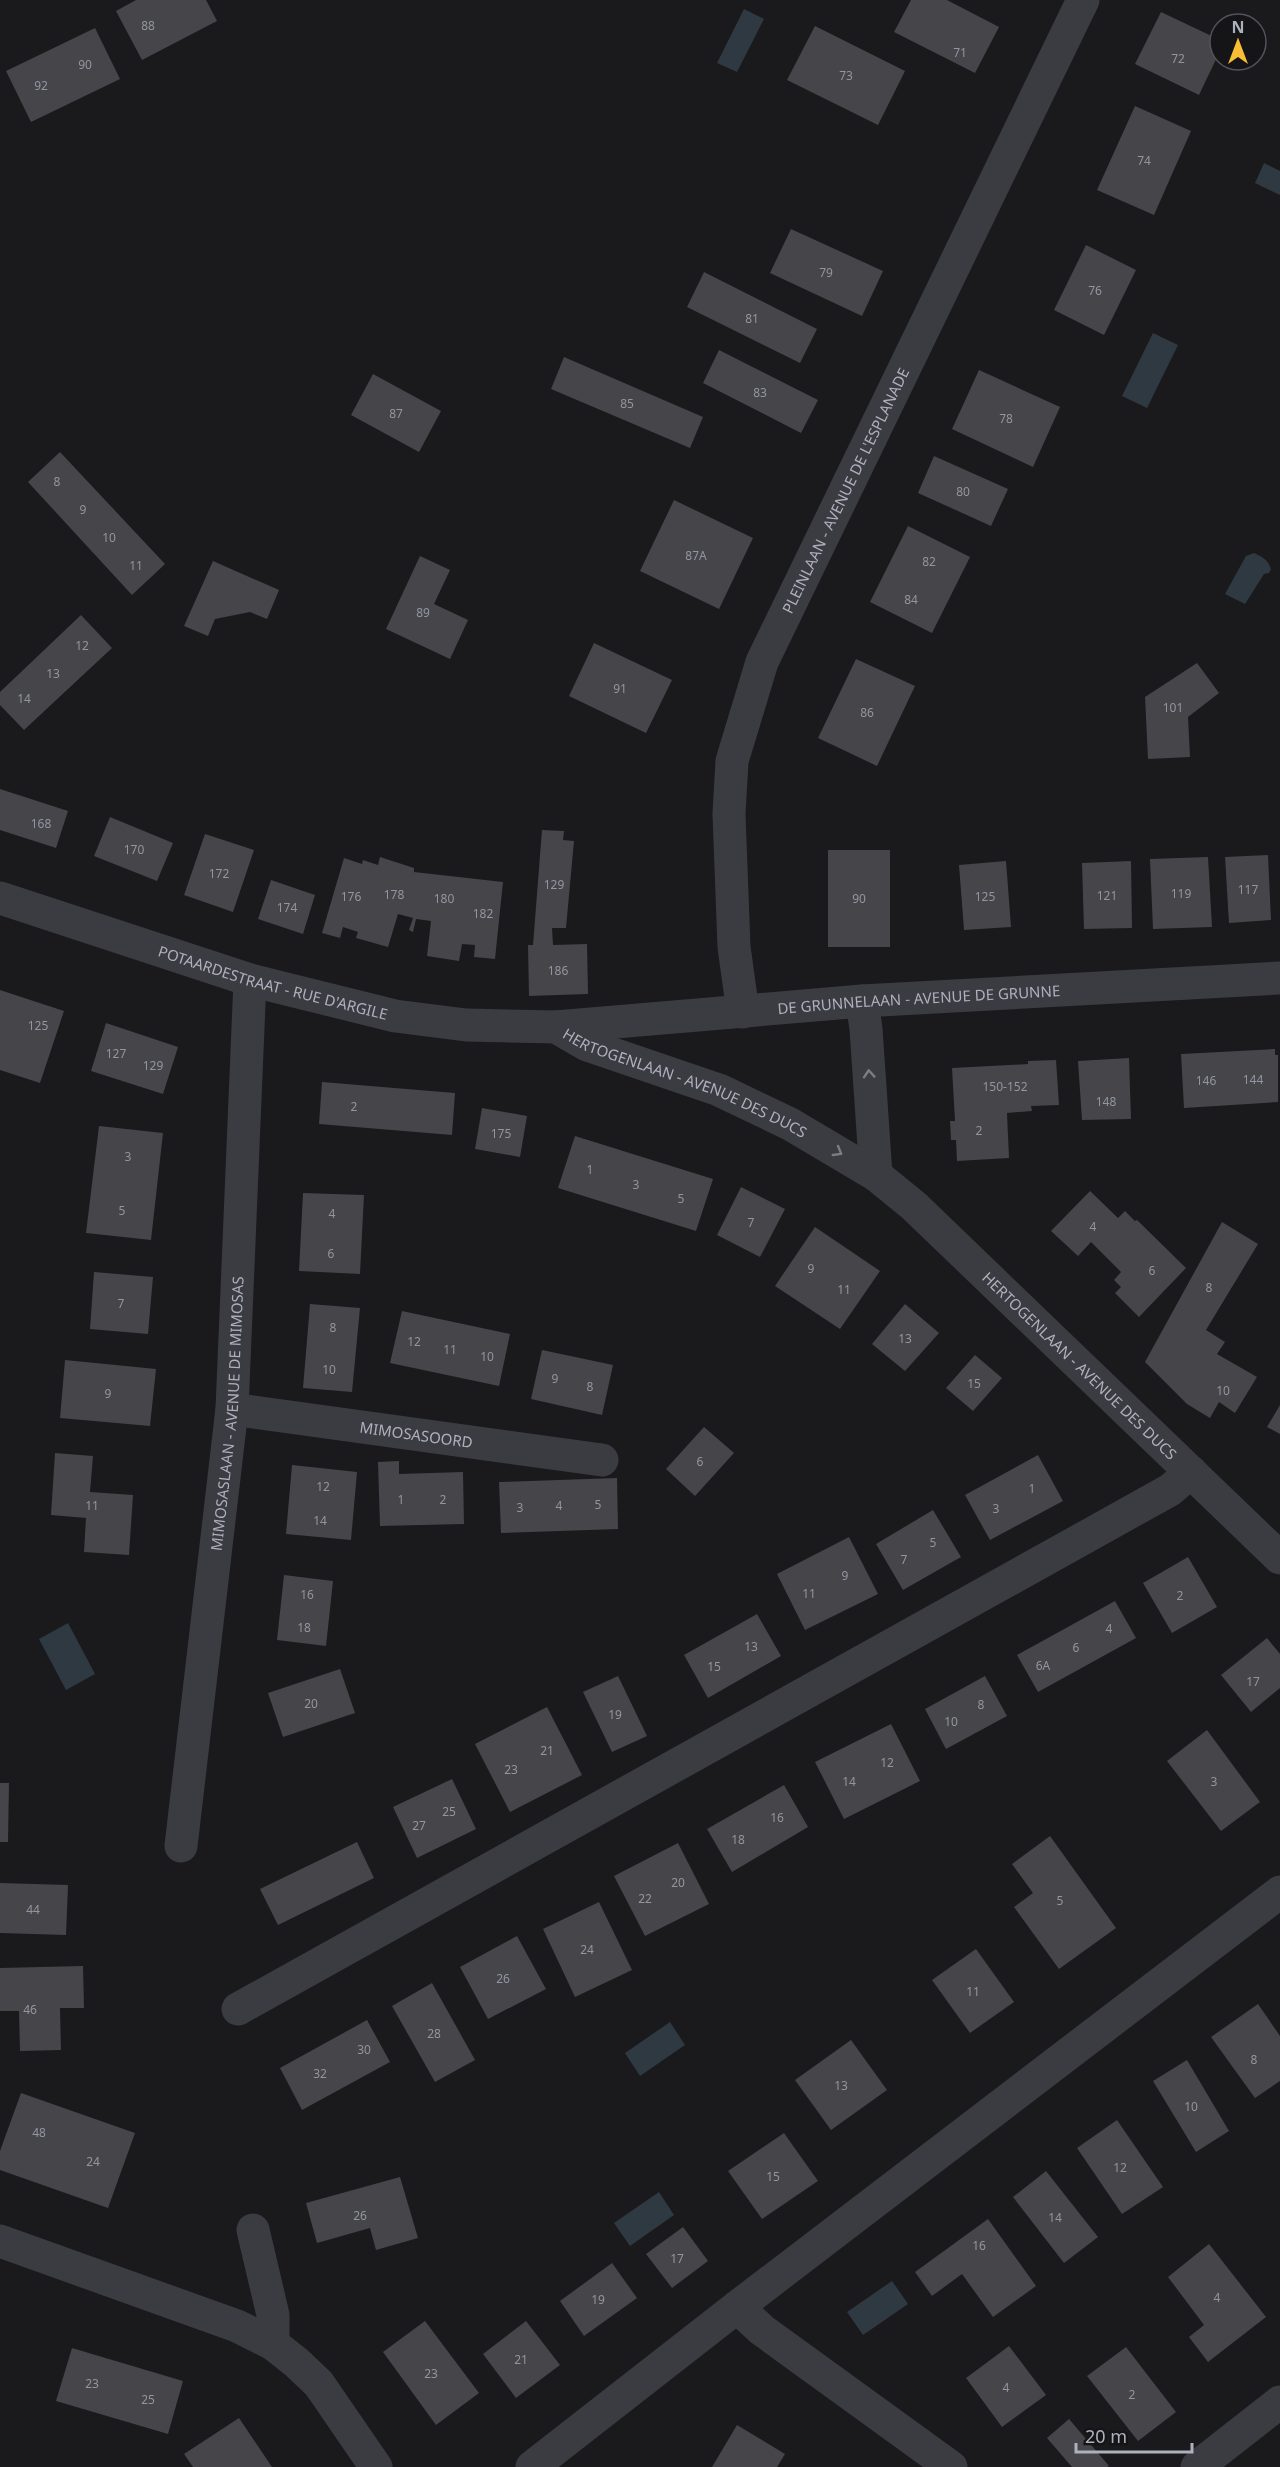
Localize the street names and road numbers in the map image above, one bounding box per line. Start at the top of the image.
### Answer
street label: PLEINLAAN - AVENUE DE L'ESPLANADE [777,364,913,616]
street label: POTAARDESTRAAT - RUE D'ARGILE [156,941,390,1024]
street label: DE GRUNNELAAN - AVENUE DE GRUNNE [777,980,1061,1018]
street label: HERTOGENLAAN - AVENUE DES DUCS [559,1023,811,1142]
street label: HERTOGENLAAN - AVENUE DES DUCS [978,1267,1181,1464]
street label: MIMOSASLAAN - AVENUE DE MIMOSAS [206,1276,248,1552]
street label: MIMOSASOORD [358,1417,474,1452]

